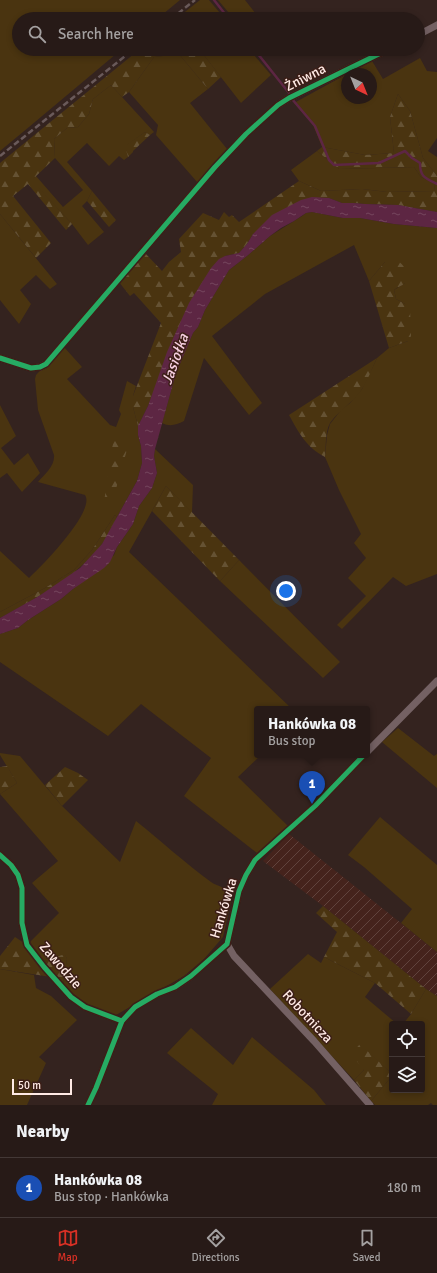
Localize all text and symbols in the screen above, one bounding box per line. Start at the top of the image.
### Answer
search box [12,12,425,56]
icon: search [26,23,48,45]
text: Search here [58,25,134,43]
street label: Żniwna [282,60,329,95]
north arrow [341,68,377,104]
water label: Jasiołka [158,331,193,387]
your location [276,581,296,601]
popup [254,706,370,758]
text: Hankówka 08 [268,715,356,733]
text: Bus stop [268,733,315,749]
pin: 1 [299,771,325,804]
street label: Hankówka [206,876,241,940]
street label: Zawodzie [36,939,85,992]
street label: Robotnicza [279,986,336,1046]
map controls [389,1021,425,1093]
button: locate [389,1021,425,1057]
button: layers [389,1057,425,1093]
scale bar [12,1077,72,1096]
text: 50 m [18,1079,41,1092]
text: Nearby [16,1121,69,1142]
text: Hankówka 08 [54,1171,142,1189]
text: 1 [25,1180,33,1196]
text: 180 m [387,1180,421,1196]
text: Bus stop · Hankówka [54,1189,169,1205]
tab: Map [57,1227,79,1264]
tab: Directions [192,1227,240,1264]
tab: Saved [353,1227,380,1264]

